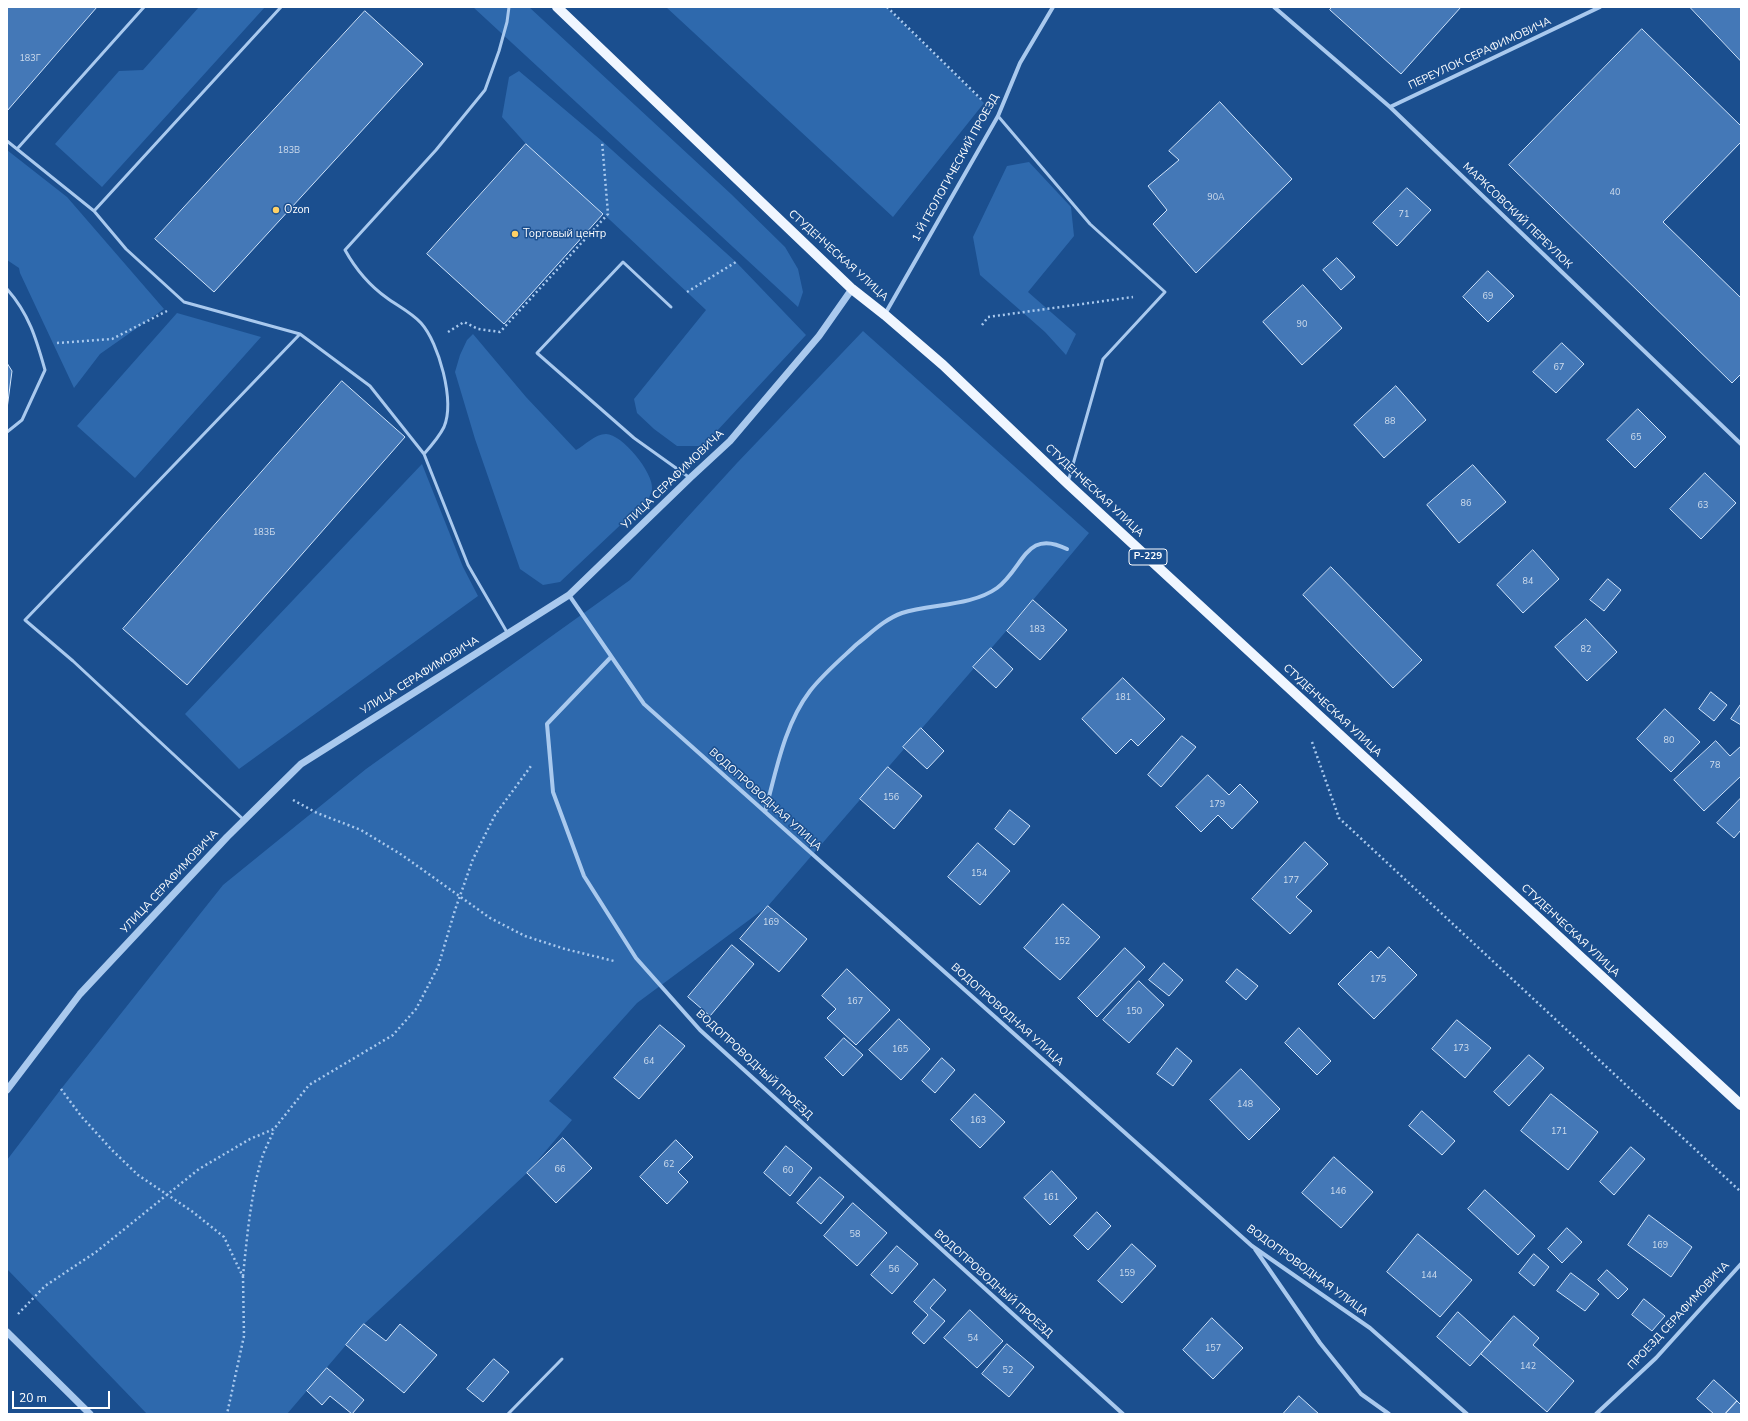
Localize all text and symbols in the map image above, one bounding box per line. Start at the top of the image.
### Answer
street label: ПЕРЕУЛОК СЕРАФИМОВИЧА [1407,15,1553,93]
house number: 183Г [19,54,41,64]
street label: 1-Й ГЕОЛОГИЧЕСКИЙ ПРОЕЗД [910,92,1002,244]
house number: 183В [278,146,300,156]
street label: МАРКСОВСКИЙ ПЕРЕУЛОК [1460,160,1574,272]
house number: 40 [1610,188,1620,198]
house number: 90А [1207,193,1225,203]
place label: Ozon [284,203,310,217]
marker: Ozon [271,205,281,215]
street label: СТУДЕНЧЕСКАЯ УЛИЦА [785,208,891,304]
house number: 71 [1399,210,1409,220]
place label: Торговый центр [523,227,606,241]
marker: Торговый центр [510,229,520,239]
house number: 69 [1483,292,1493,302]
house number: 90 [1297,320,1307,330]
house number: 67 [1554,363,1564,373]
house number: 88 [1385,417,1395,427]
street label: УЛИЦА СЕРАФИМОВИЧА [619,428,727,532]
house number: 65 [1631,433,1641,443]
street label: СТУДЕНЧЕСКАЯ УЛИЦА [1042,442,1146,540]
house number: 86 [1461,499,1471,509]
house number: 63 [1698,501,1708,511]
house number: 183Б [253,528,275,538]
road number: Р-229 [1129,549,1167,565]
house number: 84 [1523,577,1533,587]
house number: 183 [1029,625,1045,635]
street label: УЛИЦА СЕРАФИМОВИЧА [358,634,482,718]
house number: 82 [1581,645,1591,655]
street label: СТУДЕНЧЕСКАЯ УЛИЦА [1280,662,1384,760]
house number: 181 [1115,693,1131,703]
house number: 80 [1664,736,1674,746]
street label: ВОДОПРОВОДНАЯ УЛИЦА [706,746,824,854]
house number: 78 [1710,761,1720,771]
house number: 156 [883,793,899,803]
house number: 179 [1209,800,1225,810]
street label: УЛИЦА СЕРАФИМОВИЧА [118,827,222,937]
house number: 154 [971,869,987,879]
house number: 177 [1283,876,1299,886]
street label: СТУДЕНЧЕСКАЯ УЛИЦА [1518,882,1622,980]
house number: 169 [763,918,779,928]
house number: 152 [1054,937,1070,947]
street label: ВОДОПРОВОДНАЯ УЛИЦА [948,961,1066,1069]
house number: 175 [1370,975,1386,985]
house number: 167 [847,997,863,1007]
street label: ВОДОПРОВОДНЫЙ ПРОЕЗД [693,1007,815,1123]
house number: 150 [1126,1007,1142,1017]
house number: 173 [1453,1044,1469,1054]
house number: 165 [892,1045,908,1055]
house number: 64 [644,1057,654,1067]
house number: 148 [1237,1100,1253,1110]
house number: 163 [970,1116,986,1126]
house number: 171 [1551,1127,1567,1137]
house number: 62 [664,1160,674,1170]
house number: 66 [555,1165,565,1175]
house number: 60 [783,1166,793,1176]
house number: 146 [1330,1187,1346,1197]
house number: 161 [1043,1193,1059,1203]
street label: ВОДОПРОВОДНАЯ УЛИЦА [1244,1222,1370,1320]
street label: ВОДОПРОВОДНЫЙ ПРОЕЗД [931,1227,1055,1341]
house number: 58 [850,1230,860,1240]
house number: 169 [1652,1241,1668,1251]
street label: ПРОЕЗД СЕРАФИМОВИЧА [1625,1259,1733,1373]
house number: 56 [889,1265,899,1275]
house number: 159 [1119,1269,1135,1279]
house number: 144 [1421,1271,1437,1281]
house number: 54 [968,1334,978,1344]
house number: 157 [1205,1344,1221,1354]
house number: 142 [1520,1362,1536,1372]
house number: 52 [1003,1366,1013,1376]
scale bar [14,1383,112,1409]
text: 20 m [19,1390,47,1406]

